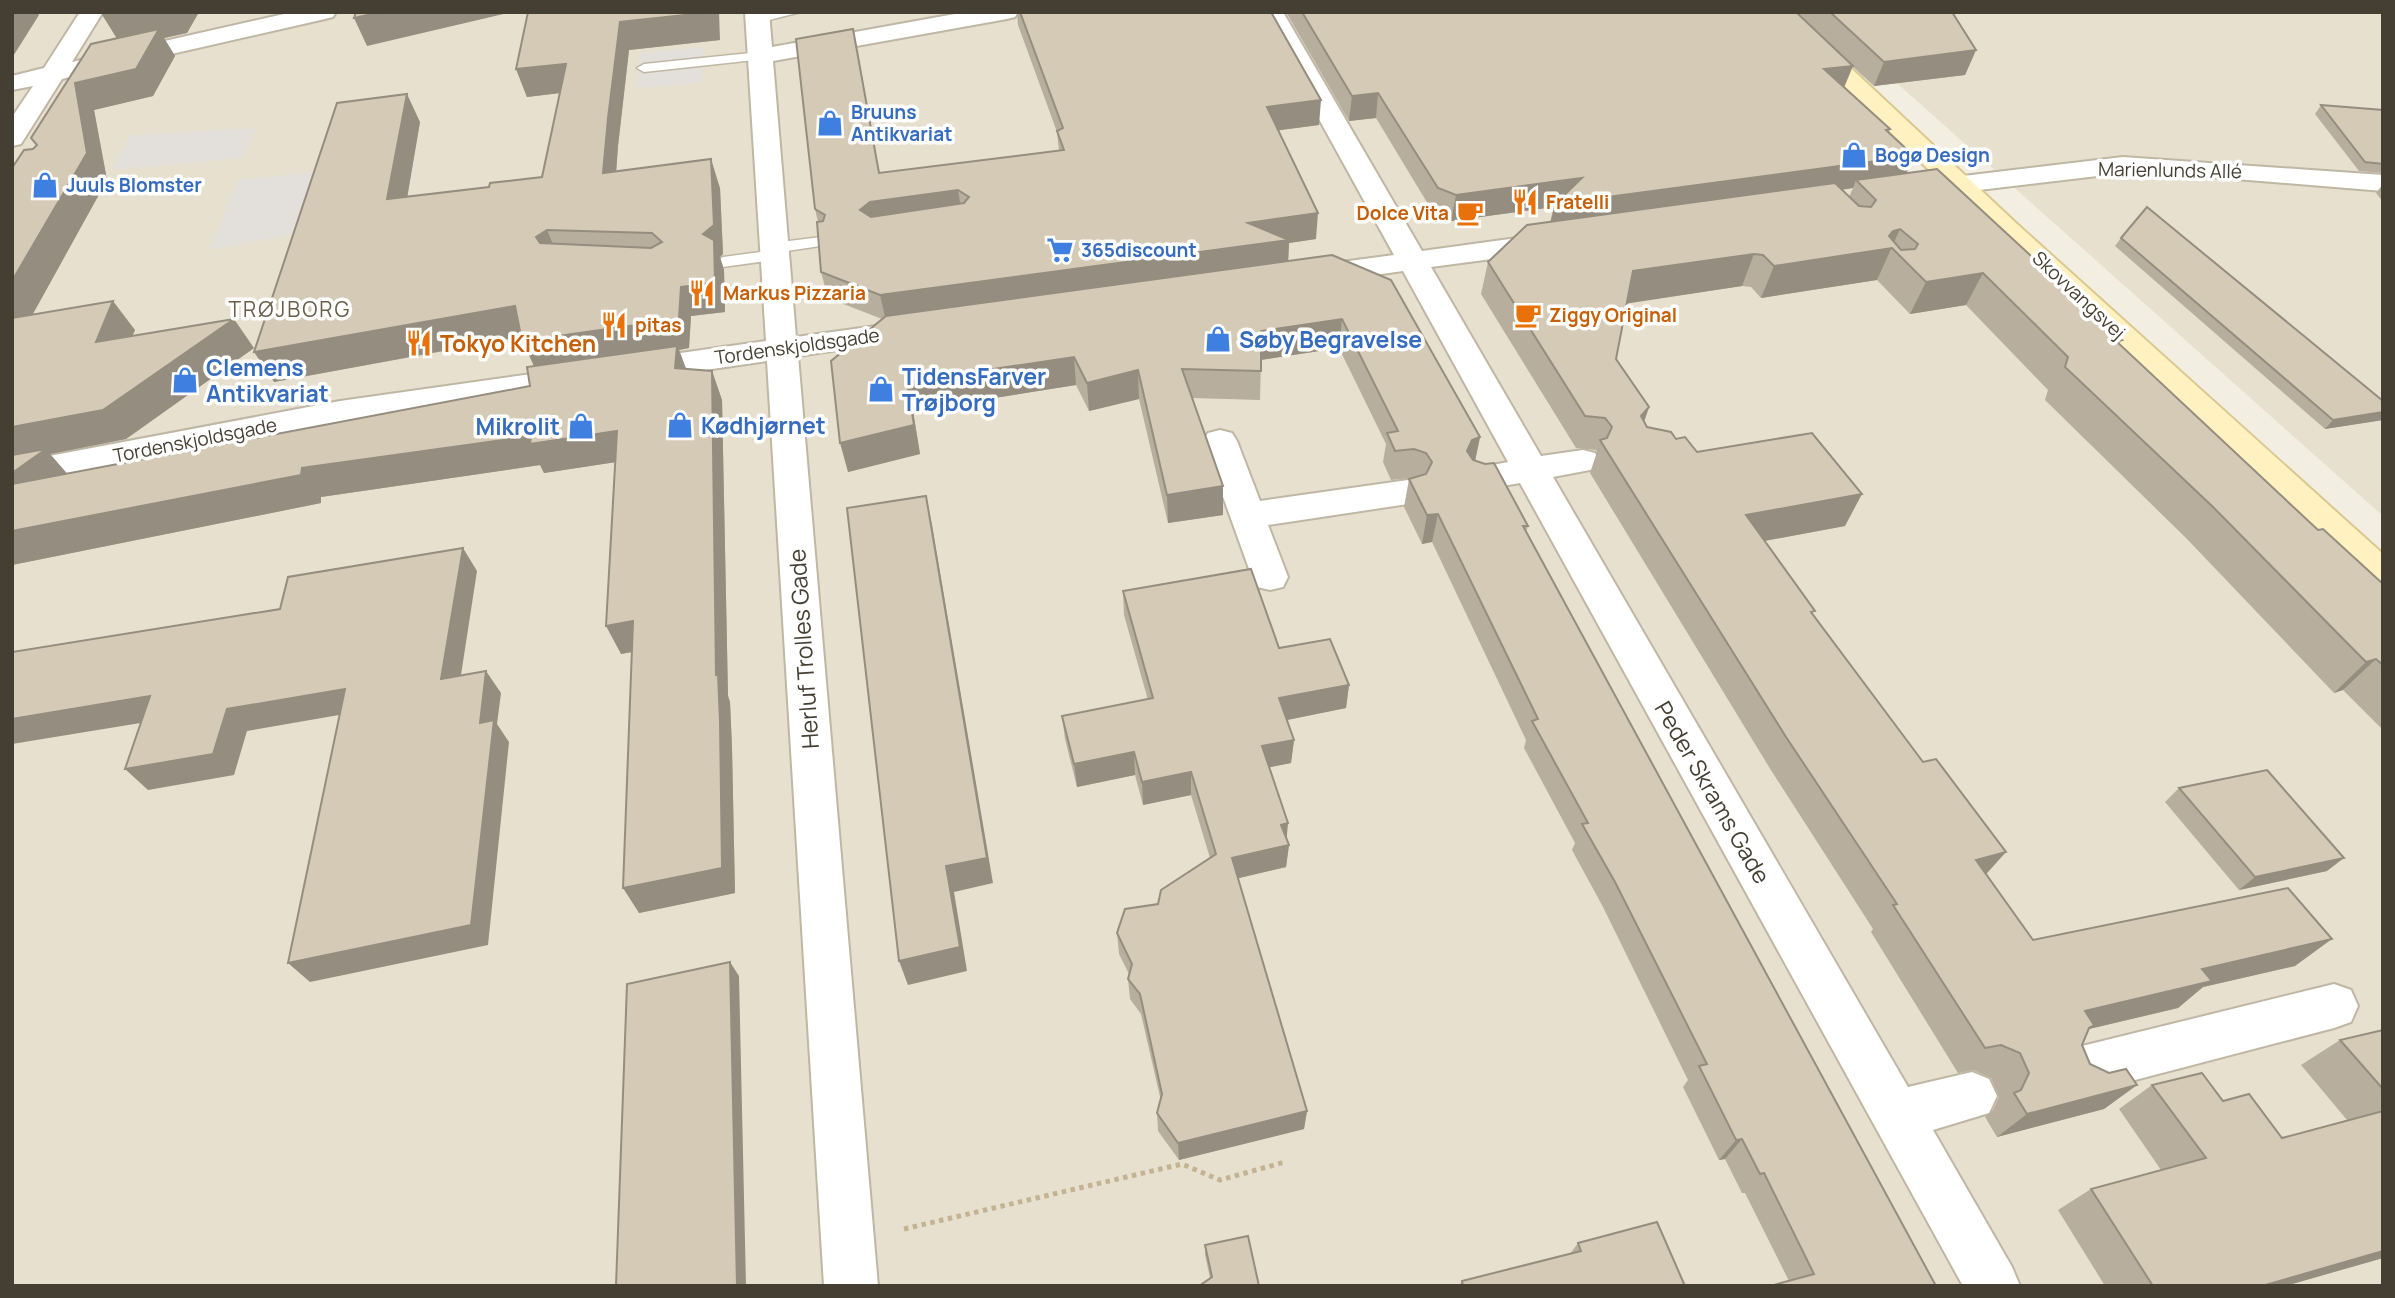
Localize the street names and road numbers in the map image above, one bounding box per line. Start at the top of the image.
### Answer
street label: Marienlunds Allé [2098,156,2242,184]
street label: Skovvangsvej [2027,245,2131,345]
street label: Tordenskjoldsgade [713,322,881,370]
street label: Tordenskjoldsgade [111,411,279,469]
street label: Herluf Trolles Gade [780,548,826,750]
street label: Peder Skrams Gade [1648,695,1778,889]

